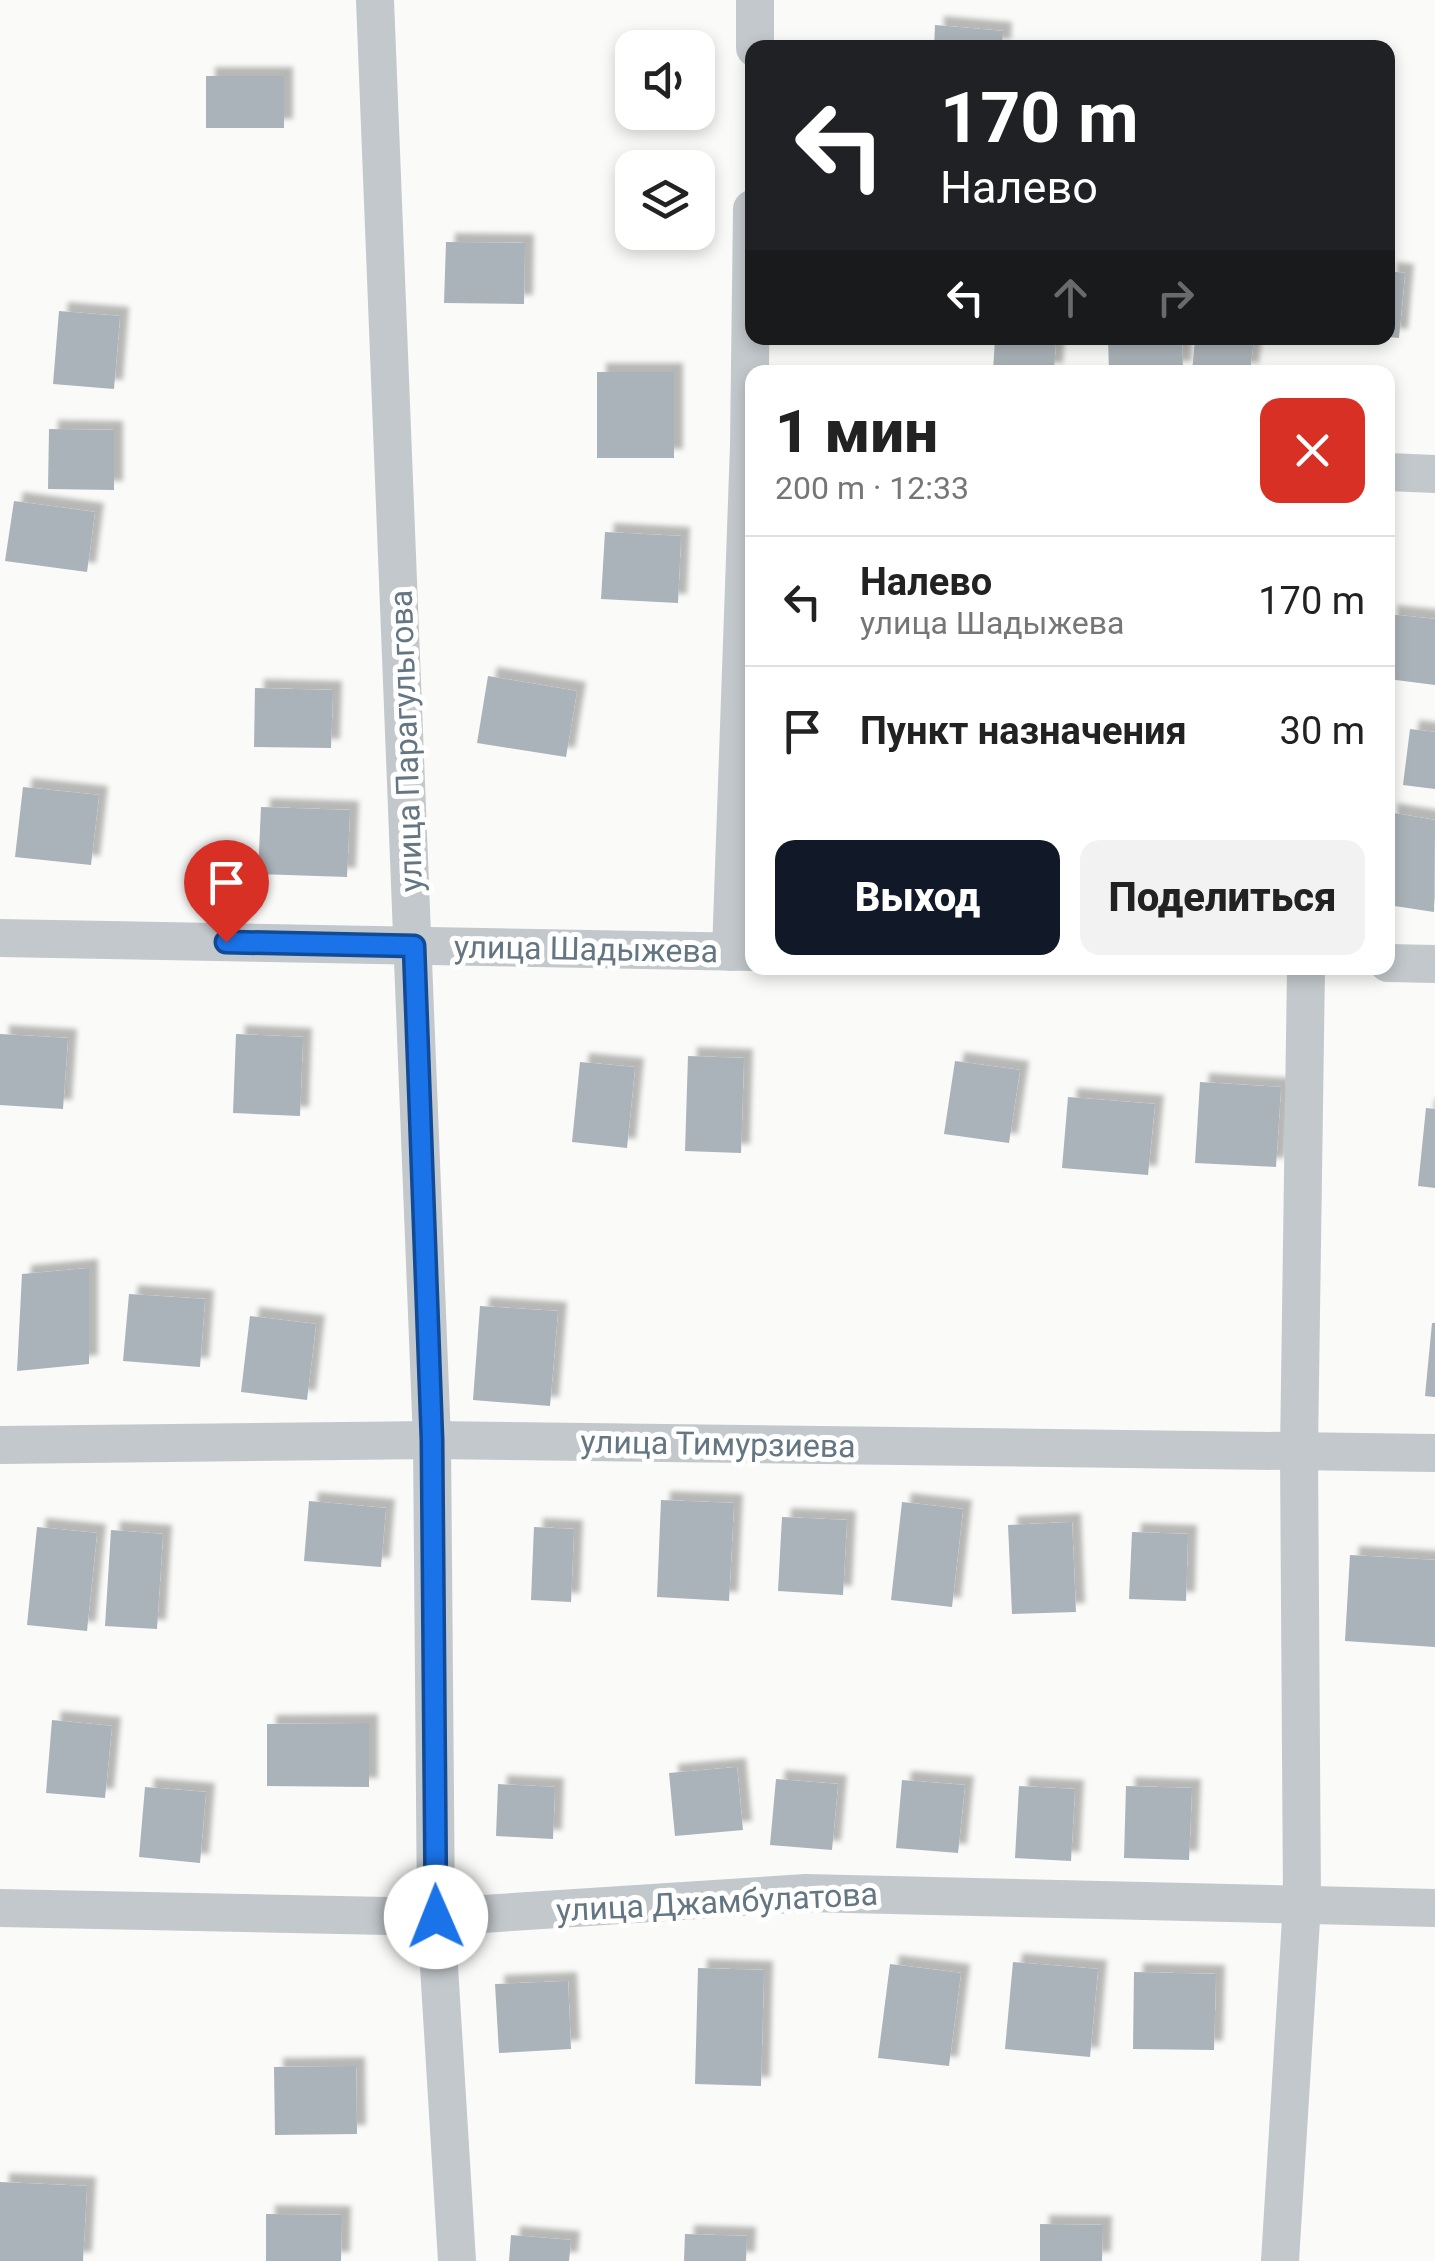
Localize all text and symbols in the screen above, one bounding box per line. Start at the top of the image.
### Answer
map controls [615,30,715,250]
button: sound [615,30,715,130]
text: 170 m [940,77,1139,159]
icon: left [775,80,905,210]
button: layers [615,150,715,250]
text: Налево [940,161,1098,214]
icon: left [938,270,993,325]
icon: ahead [1043,270,1098,325]
icon: right [1148,270,1203,325]
text: 1 мин [775,396,938,467]
button: close [1260,398,1365,503]
text: 200 m · 12:33 [775,469,969,507]
text: Налево [860,560,992,604]
icon: left [775,574,830,629]
text: 170 m [1258,579,1365,623]
street label: улица Парагульгова [382,589,430,893]
text: улица Шадыжева [860,604,1124,642]
icon: arrive [775,704,830,759]
text: Пункт назначения [860,709,1187,753]
text: 30 m [1280,709,1365,753]
pin [184,840,269,943]
button: Выход [775,840,1060,955]
button: Поделиться [1080,840,1365,955]
icon: arrive [199,855,254,910]
street label: улица Шадыжева [454,928,718,970]
street label: улица Тимурзиева [580,1423,856,1465]
position arrow [384,1865,488,1969]
street label: улица Джамбулатова [555,1875,879,1929]

